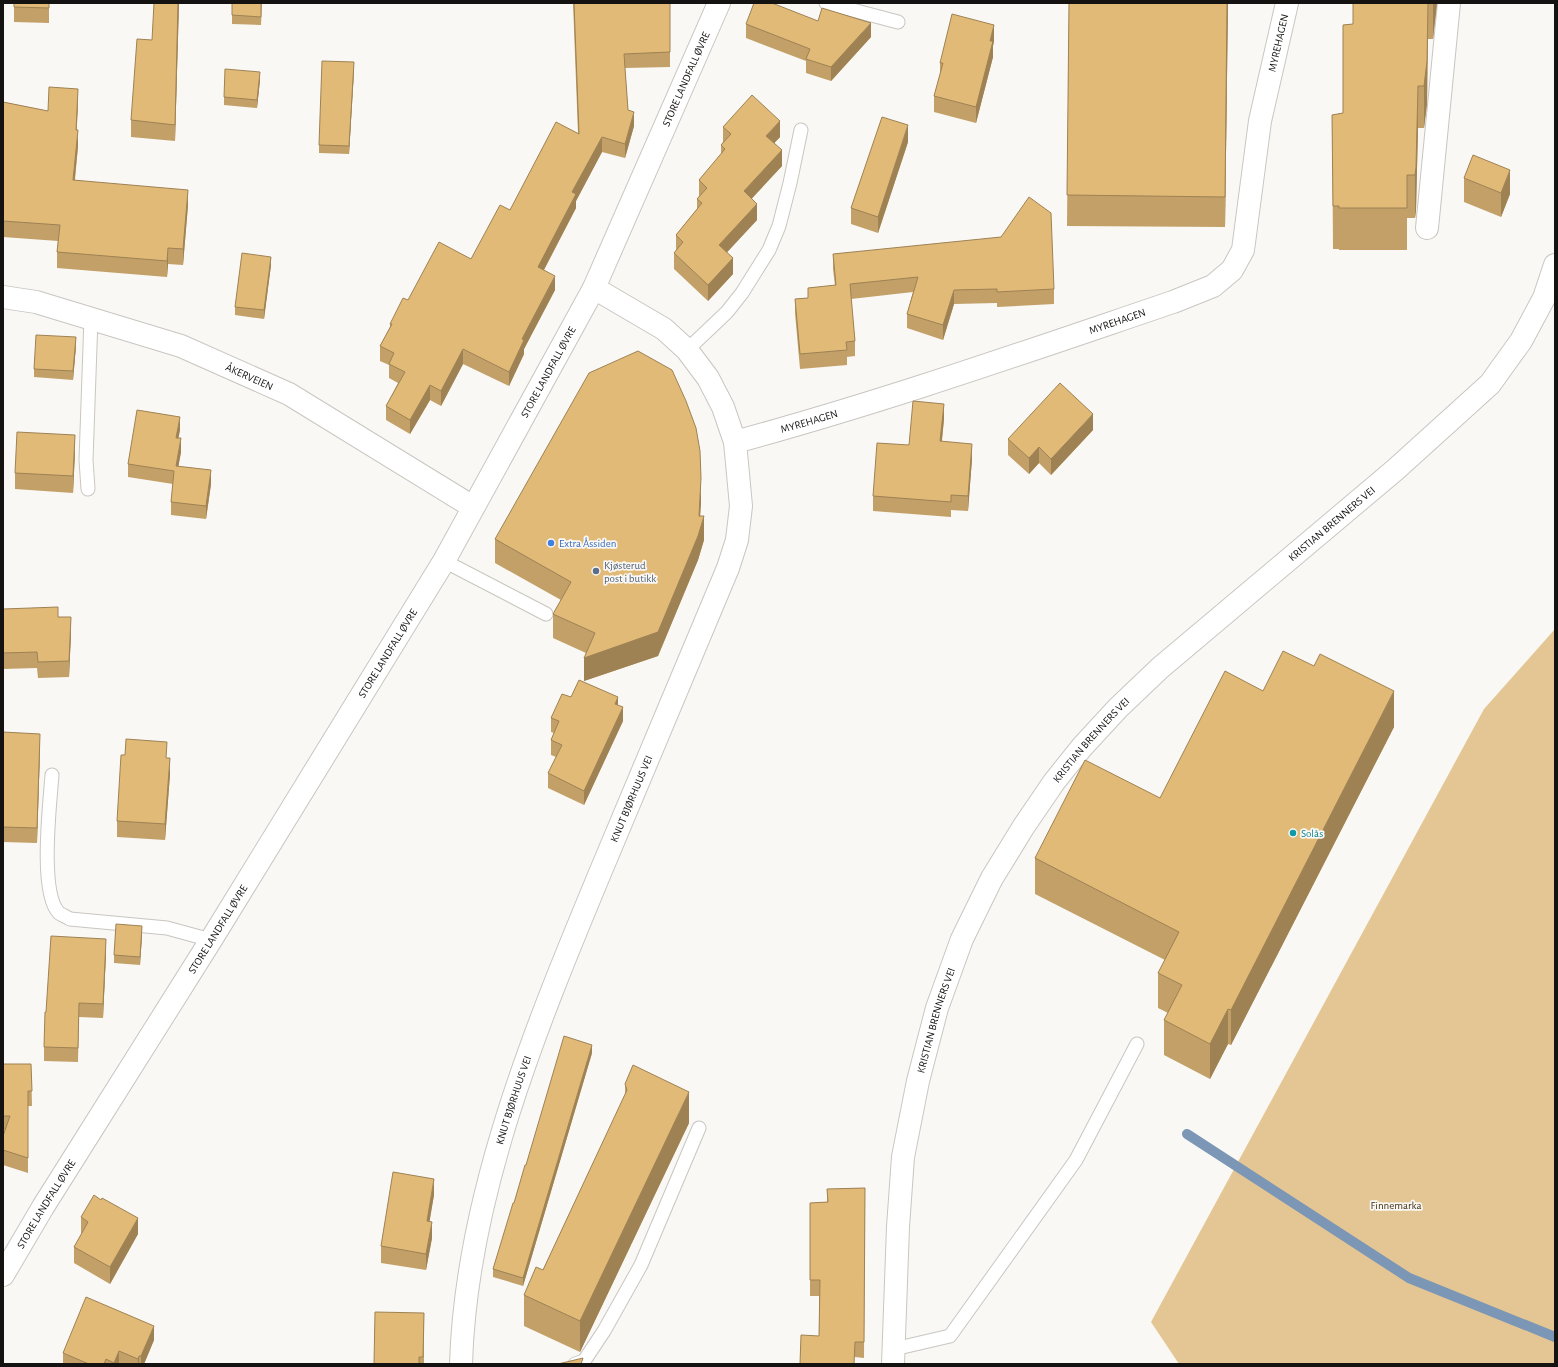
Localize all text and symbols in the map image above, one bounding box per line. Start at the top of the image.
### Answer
street label: MYREHAGEN [1266,13,1290,73]
street label: STORE LANDFALL ØVRE [661,30,712,128]
street label: MYREHAGEN [1088,307,1147,336]
street label: STORE LANDFALL ØVRE [519,324,578,420]
street label: ÅKERVEIEN [224,361,275,392]
street label: MYREHAGEN [779,408,839,435]
street label: KRISTIAN BRENNERS VEI [1286,484,1377,563]
place label: Extra Åssiden [559,537,617,549]
marker: Extra Åssiden [546,538,556,548]
place label: Kjøsterud post i butikk [604,560,656,584]
marker: Kjøsterud post i butikk [591,566,601,576]
street label: STORE LANDFALL ØVRE [356,607,420,700]
street label: KRISTIAN BRENNERS VEI [1051,695,1132,785]
street label: KNUT BJØRHUUS VEI [609,754,655,844]
marker: Solås [1288,828,1298,838]
place label: Solås [1301,828,1323,839]
street label: STORE LANDFALL ØVRE [186,883,250,976]
street label: KRISTIAN BRENNERS VEI [915,966,957,1074]
street label: KNUT BJØRHUUS VEI [494,1054,533,1146]
street label: STORE LANDFALL ØVRE [15,1157,78,1251]
park label: Finnemarka [1371,1200,1421,1211]

